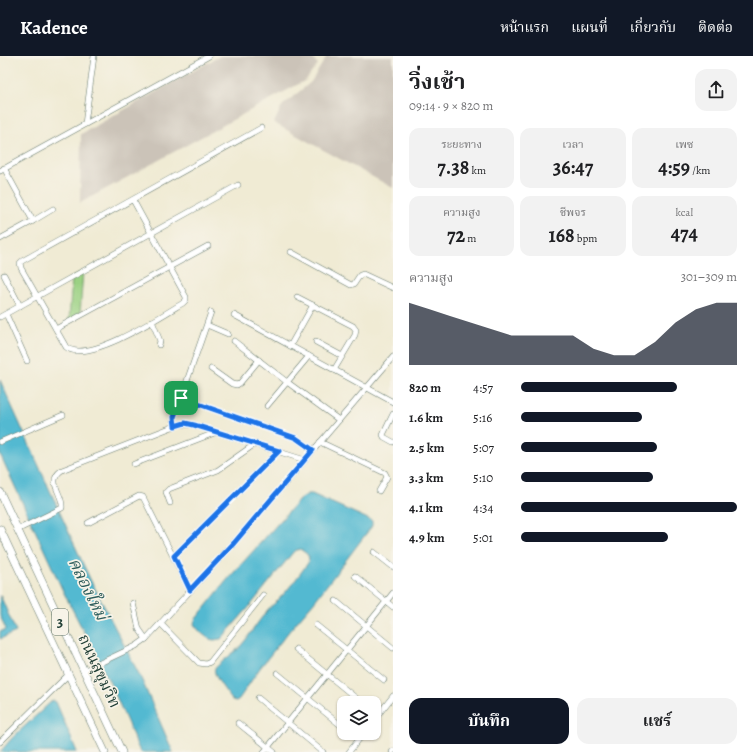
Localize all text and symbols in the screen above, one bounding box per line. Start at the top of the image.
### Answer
text: Kadence [20,15,88,41]
text: หน้าแรก [500,18,549,37]
text: แผนที่ [571,18,608,37]
text: เกี่ยวกับ [630,18,676,37]
text: ติดต่อ [698,18,733,37]
text: วิ่งเช้า [409,67,465,97]
button: share [695,69,737,111]
text: 09:14 · 9 × 820 m [409,97,493,114]
text: ระยะทาง [441,137,482,152]
text: เวลา [562,137,584,152]
text: เพซ [675,137,694,152]
text: 7.38 [437,154,469,181]
text: 36:47 [553,154,593,181]
text: 4:59 [658,154,690,181]
text: km [469,163,486,178]
text: /km [690,163,711,178]
text: ความสูง [443,205,480,220]
text: ชีพจร [560,205,586,220]
text: kcal [676,205,693,220]
text: 474 [671,220,698,247]
text: 72 [447,222,465,249]
text: 168 [549,222,575,249]
text: m [465,231,476,246]
text: bpm [575,231,597,246]
text: 301–309 m [681,268,737,285]
text: ความสูง [409,269,453,286]
text: 820 m [409,379,441,396]
text: 4:57 [473,379,493,396]
pin [164,381,198,415]
icon: arrive [170,387,192,409]
text: 1.6 km [409,409,443,426]
text: 5:16 [473,409,492,426]
text: 2.5 km [409,439,444,456]
text: 5:07 [473,439,494,456]
text: 3.3 km [409,469,444,486]
text: 5:10 [473,469,493,486]
text: 4.1 km [409,499,443,516]
text: 4:34 [473,499,493,516]
text: 4.9 km [409,529,445,546]
text: 5:01 [473,529,493,546]
water label: คลองใหม่ [63,553,115,627]
road number: 3 [52,609,68,635]
street label: ถนนสุขุมวิท [72,631,126,711]
map controls [337,696,381,740]
button: layers [337,696,381,740]
button: บันทึก [409,698,569,744]
button: แชร์ [577,698,737,744]

